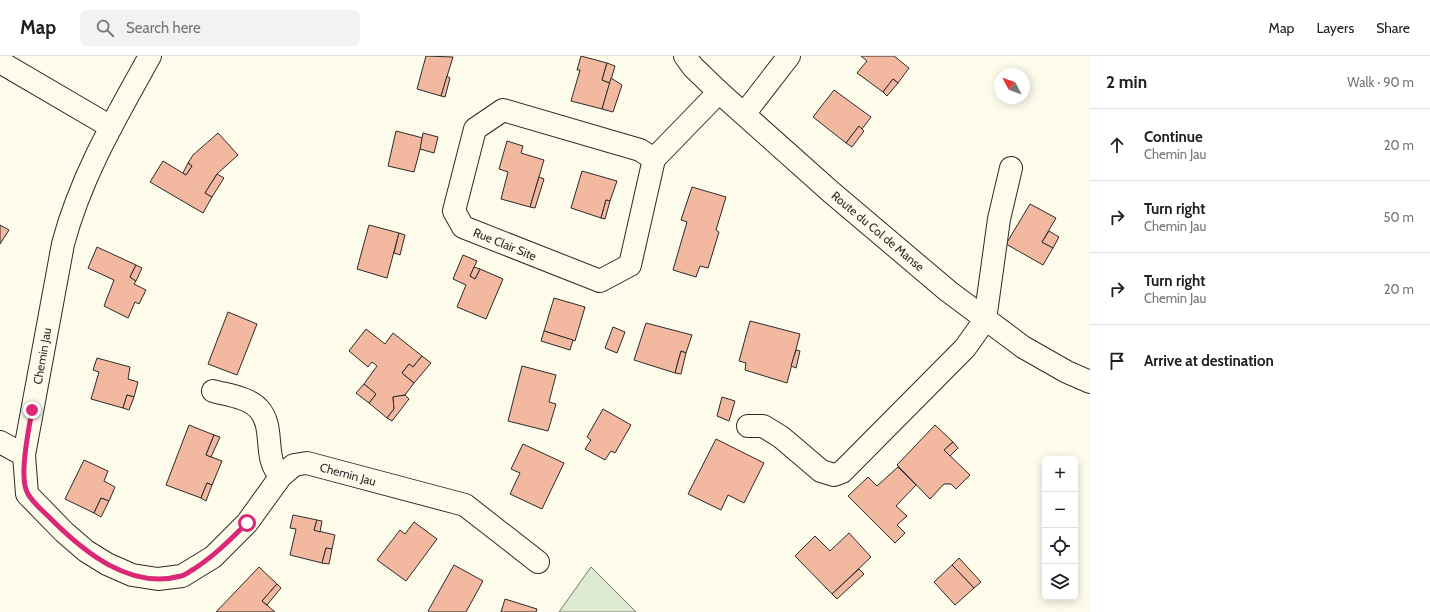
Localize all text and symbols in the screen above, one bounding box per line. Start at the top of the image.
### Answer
search box [80,10,360,46]
text: Map [20,16,56,39]
icon: search [94,17,116,39]
text: Search here [126,19,201,37]
text: Map [1269,19,1294,37]
text: Layers [1316,19,1354,37]
text: Share [1376,19,1410,37]
north arrow [994,68,1030,104]
text: 2 min [1106,72,1147,92]
text: Walk · 90 m [1347,74,1414,90]
text: Continue [1144,128,1203,146]
icon: ahead [1106,134,1128,156]
text: 20 m [1384,137,1414,153]
text: Chemin Jau [1144,146,1206,162]
street label: Route du Col de Manse [829,188,927,274]
text: Turn right [1144,200,1205,218]
icon: right [1106,206,1128,228]
text: 50 m [1384,209,1414,225]
text: Chemin Jau [1144,218,1206,234]
street label: Rue Clair Site [471,225,539,263]
text: Turn right [1144,272,1205,290]
icon: right [1106,278,1128,300]
text: 20 m [1384,281,1414,297]
text: Chemin Jau [1144,290,1206,306]
street label: Chemin Jau [30,326,54,386]
icon: arrive [1106,350,1128,372]
text: Arrive at destination [1144,352,1274,370]
route end [23,401,41,419]
map controls [1042,456,1078,600]
button: + [1042,456,1078,492]
street label: Chemin Jau [318,459,378,489]
button: − [1042,492,1078,528]
route start [238,514,256,532]
button: locate [1042,528,1078,564]
button: layers [1042,564,1078,600]

